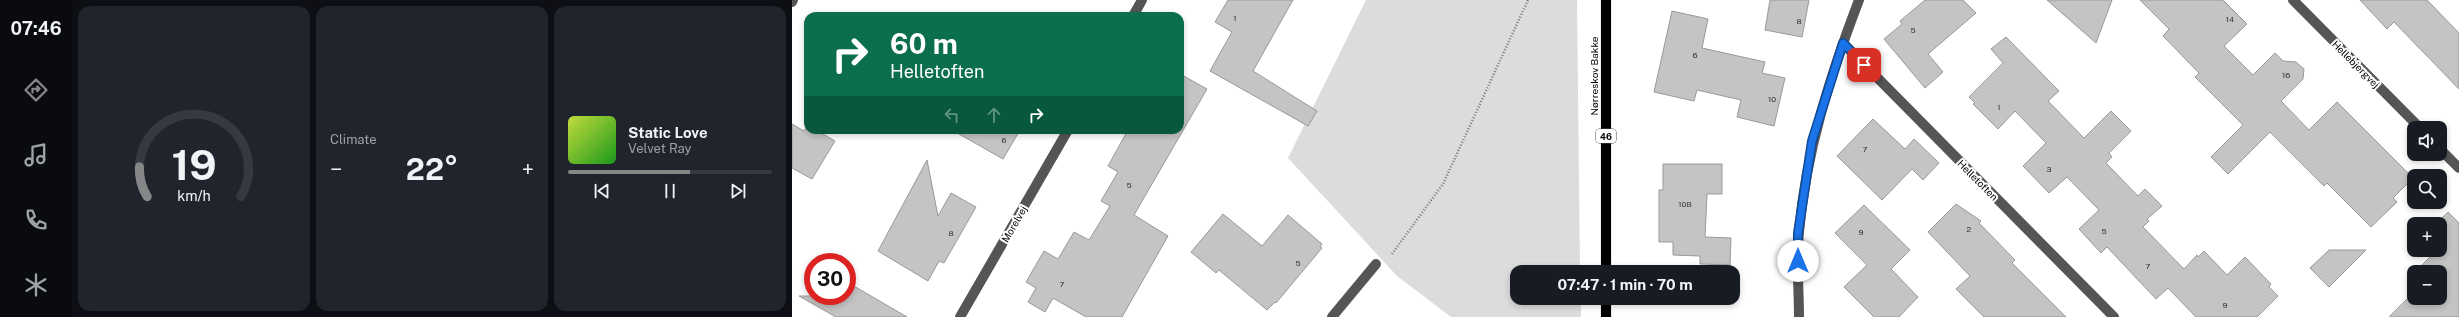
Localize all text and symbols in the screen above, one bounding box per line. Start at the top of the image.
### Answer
house number: 1 [1233,13,1237,23]
house number: 14 [2226,14,2234,24]
house number: 8 [1796,16,1802,26]
text: 07:46 [10,18,62,39]
house number: 5 [1910,25,1916,35]
text: 60 m [890,27,958,60]
icon: right [824,28,876,80]
street label: Nørreskov Bakke [1588,36,1600,116]
street label: Hellebjergvej [2330,38,2382,90]
pin [1847,48,1881,82]
house number: 6 [1693,50,1698,60]
icon: arrive [1853,54,1875,76]
text: Helletoften [890,61,984,82]
house number: 16 [2282,70,2290,80]
icon: directions [22,76,50,104]
house number: 10 [1768,94,1776,104]
house number: 1 [1997,102,2001,112]
icon: left [941,104,963,126]
icon: ahead [983,104,1005,126]
icon: right [1025,104,1047,126]
map controls [2407,121,2447,305]
button: sound [2407,121,2447,161]
text: Static Love [628,124,708,141]
road number: 46 [1596,129,1616,143]
text: Climate [330,132,377,147]
house number: 6 [1002,135,1007,145]
text: 19 [171,139,217,188]
icon: music [22,141,50,169]
text: Velvet Ray [628,141,692,156]
house number: 7 [1863,144,1868,154]
text: 22° [406,151,458,187]
text: − [330,156,342,182]
text: + [522,156,534,182]
street label: Helletoften [1955,157,2001,203]
house number: 3 [2046,164,2052,174]
button: search [2407,169,2447,209]
icon: previous [591,180,613,202]
icon: pause [659,180,681,202]
icon: next [727,180,749,202]
house number: 5 [1126,180,1132,190]
text: km/h [177,186,211,203]
house number: 10B [1678,199,1692,209]
street label: Morelvej [999,204,1029,244]
icon: phone [22,206,50,234]
button: + [2407,217,2447,257]
house number: 2 [1967,224,1972,234]
house number: 5 [2101,226,2107,236]
house number: 9 [1859,227,1864,237]
house number: 8 [948,228,954,238]
position arrow [1777,240,1819,282]
speed limit sign: 30 [804,253,856,305]
house number: 5 [1295,258,1301,268]
house number: 7 [2146,261,2151,271]
button: − [2407,265,2447,305]
icon: climate [22,271,50,299]
text: 07:47 · 1 min · 70 m [1557,276,1693,293]
house number: 7 [1060,279,1065,289]
house number: 9 [2223,300,2228,310]

